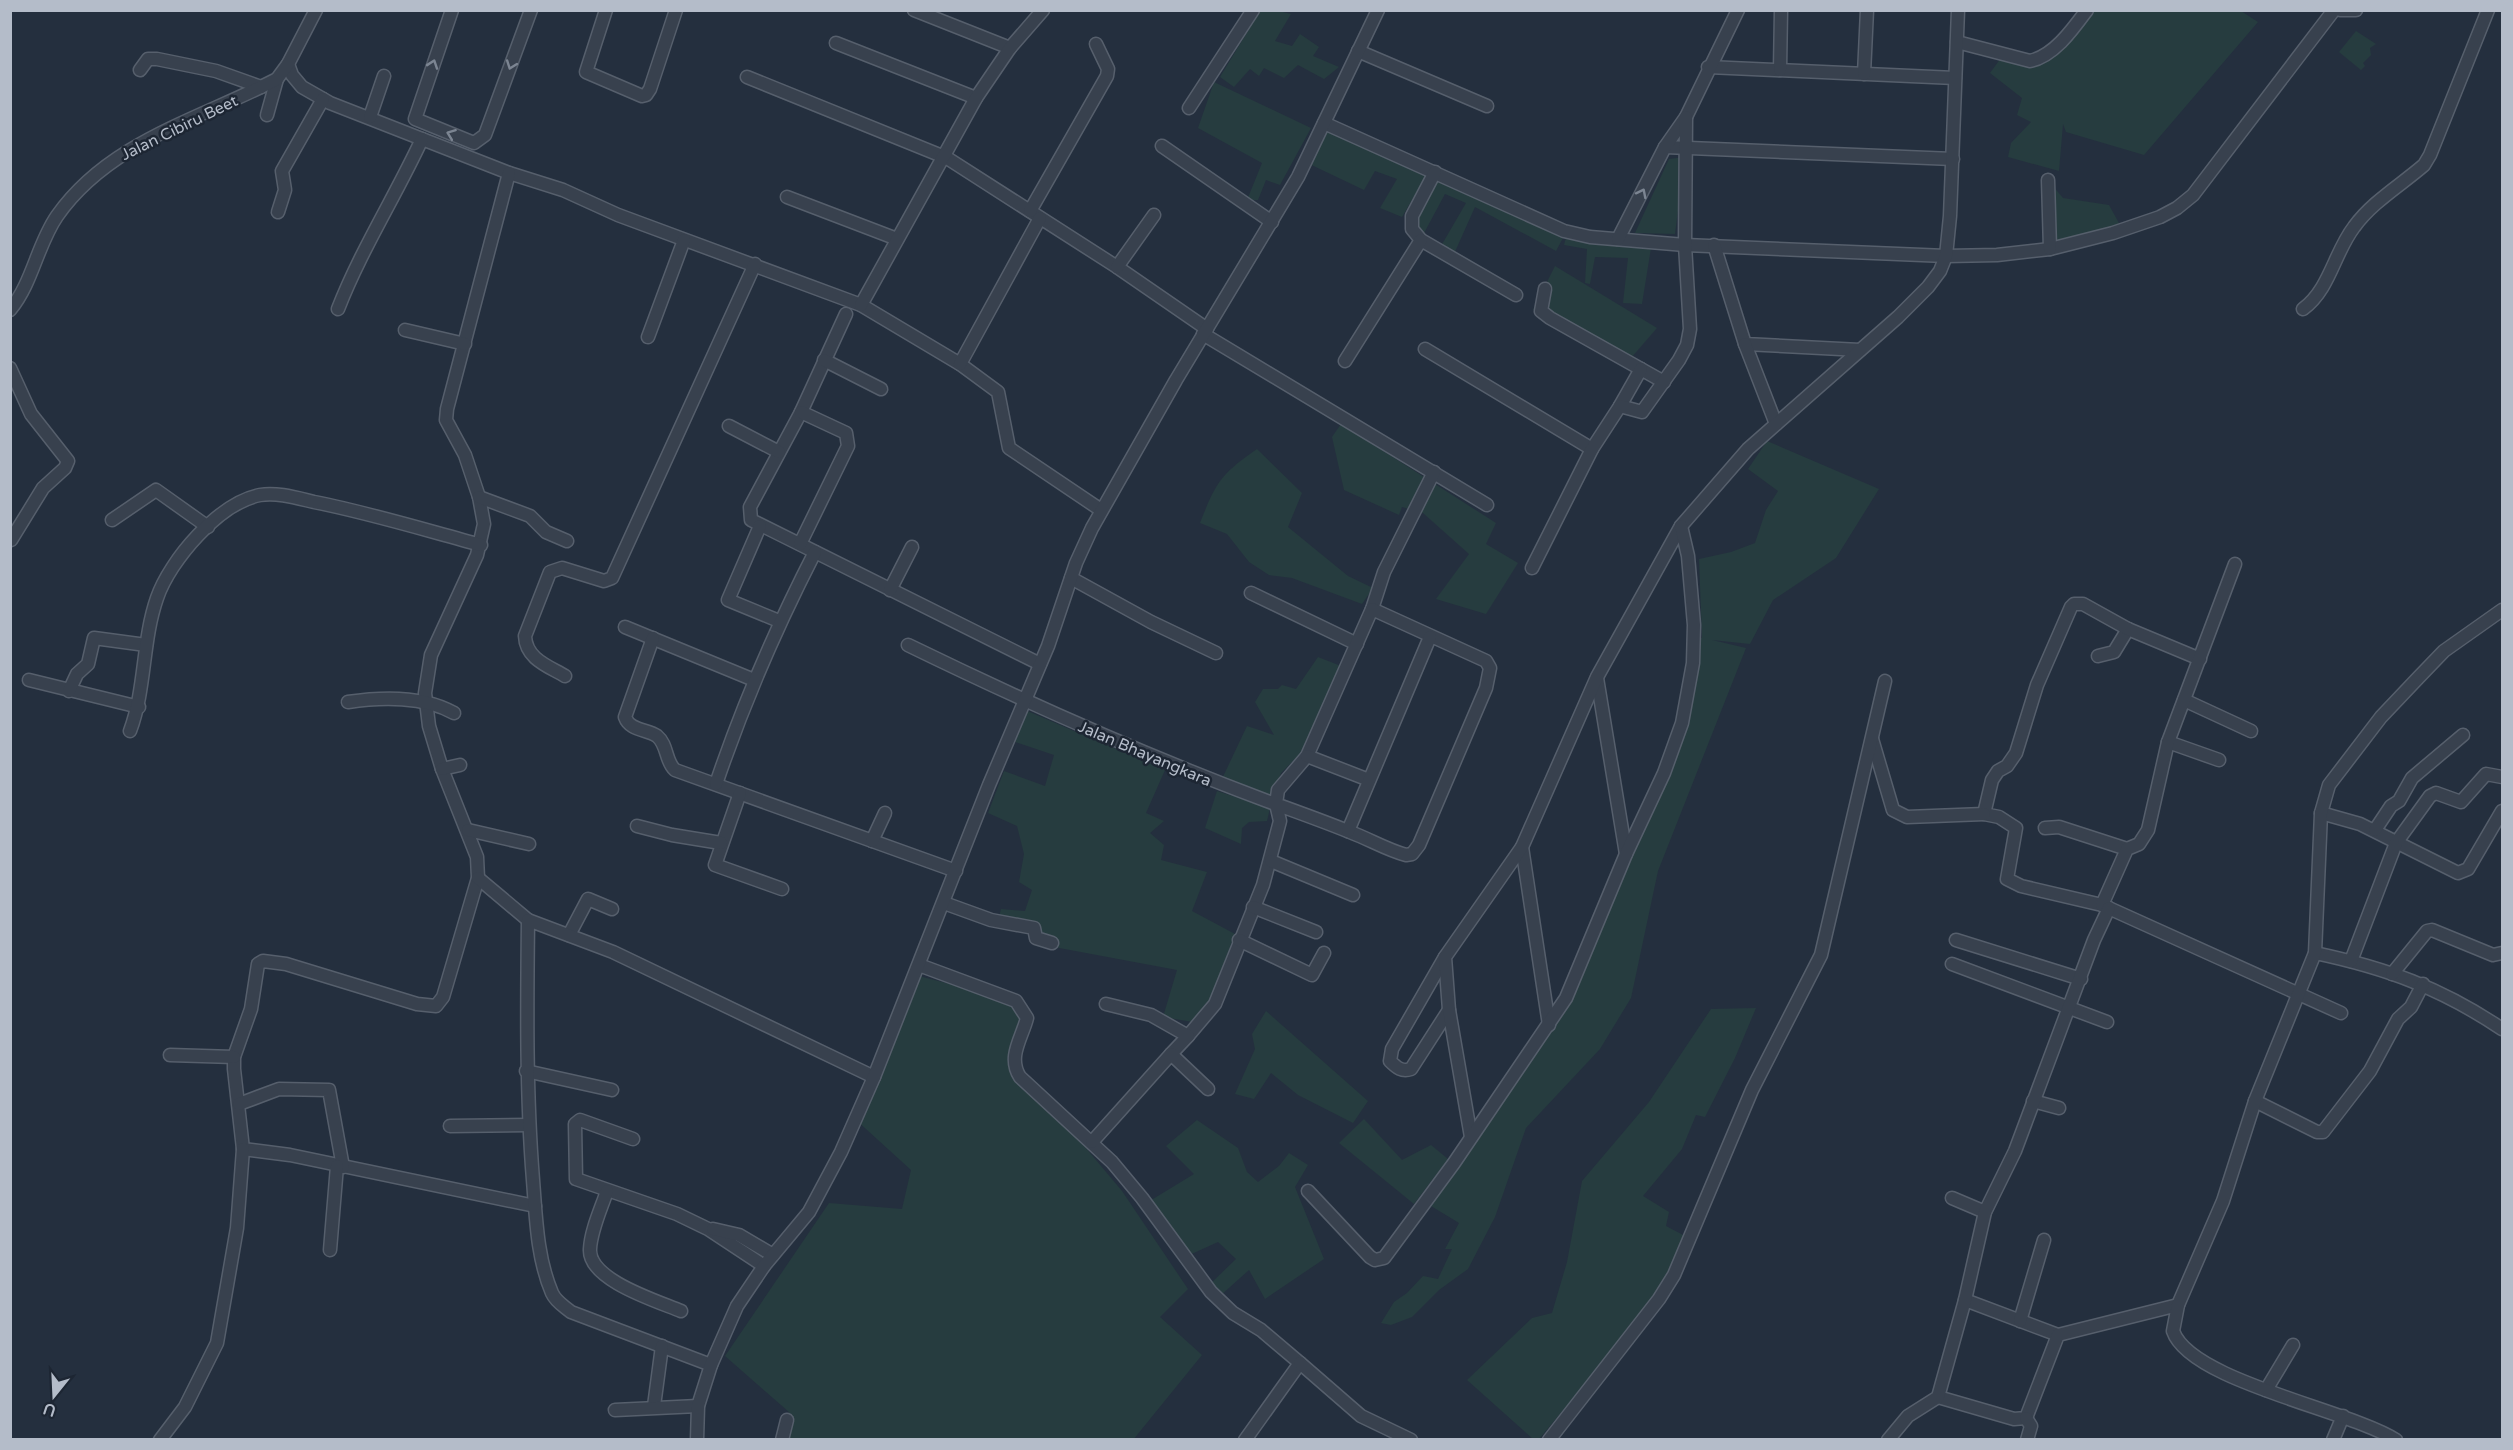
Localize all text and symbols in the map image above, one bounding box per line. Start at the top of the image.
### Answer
one-way arrow [425,59,438,70]
one-way arrow [505,60,518,70]
street label: Jalan Cibiru Beet [118,91,241,165]
one-way arrow [446,129,457,141]
one-way arrow [1634,189,1646,200]
street label: Jalan Bhayangkara [1075,717,1214,791]
north arrow [24,1366,84,1426]
text: U [41,1398,59,1421]

